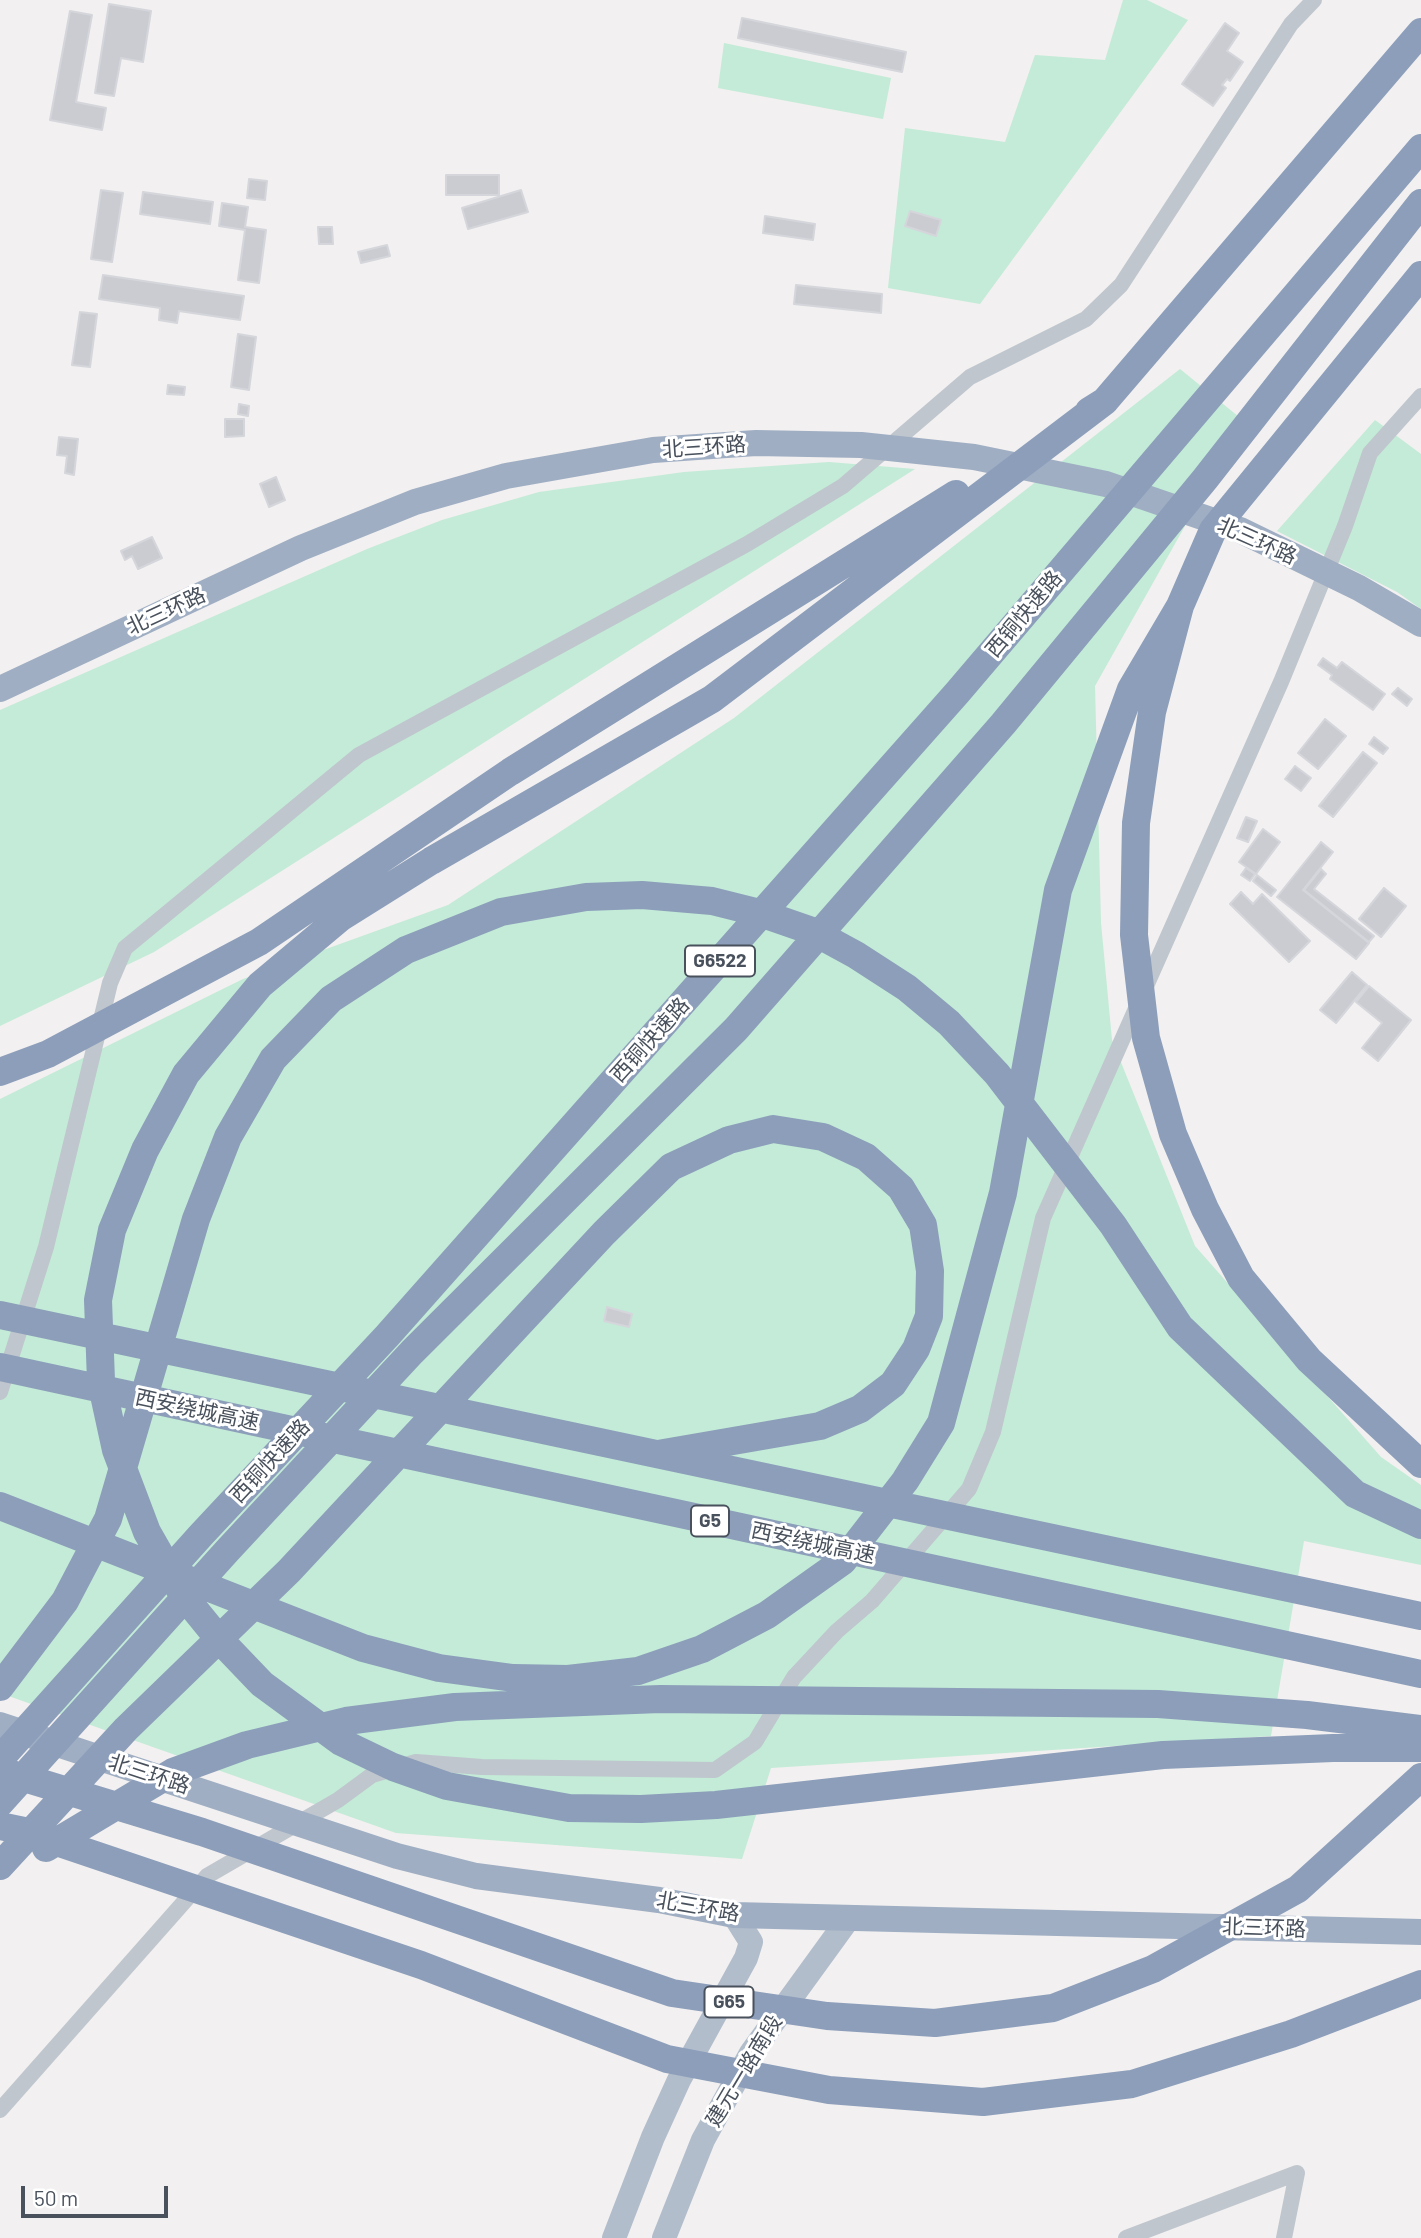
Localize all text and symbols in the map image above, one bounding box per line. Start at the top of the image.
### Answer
street label: 北三环路 [661,432,747,462]
street label: 北三环路 [1214,512,1300,570]
street label: 西铜快速路 [981,566,1067,662]
street label: 北三环路 [123,582,209,640]
road number: G6522 [685,945,755,976]
street label: 西铜快速路 [606,993,694,1087]
street label: 西安绕城高速 [133,1385,261,1435]
street label: 西铜快速路 [225,1414,315,1508]
road number: G5 [691,1506,729,1536]
street label: 西安绕城高速 [749,1518,877,1568]
street label: 北三环路 [105,1749,193,1799]
street label: 北三环路 [654,1887,742,1927]
street label: 北三环路 [1222,1914,1306,1942]
road number: G65 [704,1986,754,2018]
street label: 建元一路南段 [701,2011,787,2131]
scale bar [24,2172,172,2216]
text: 50 m [34,2185,78,2210]

